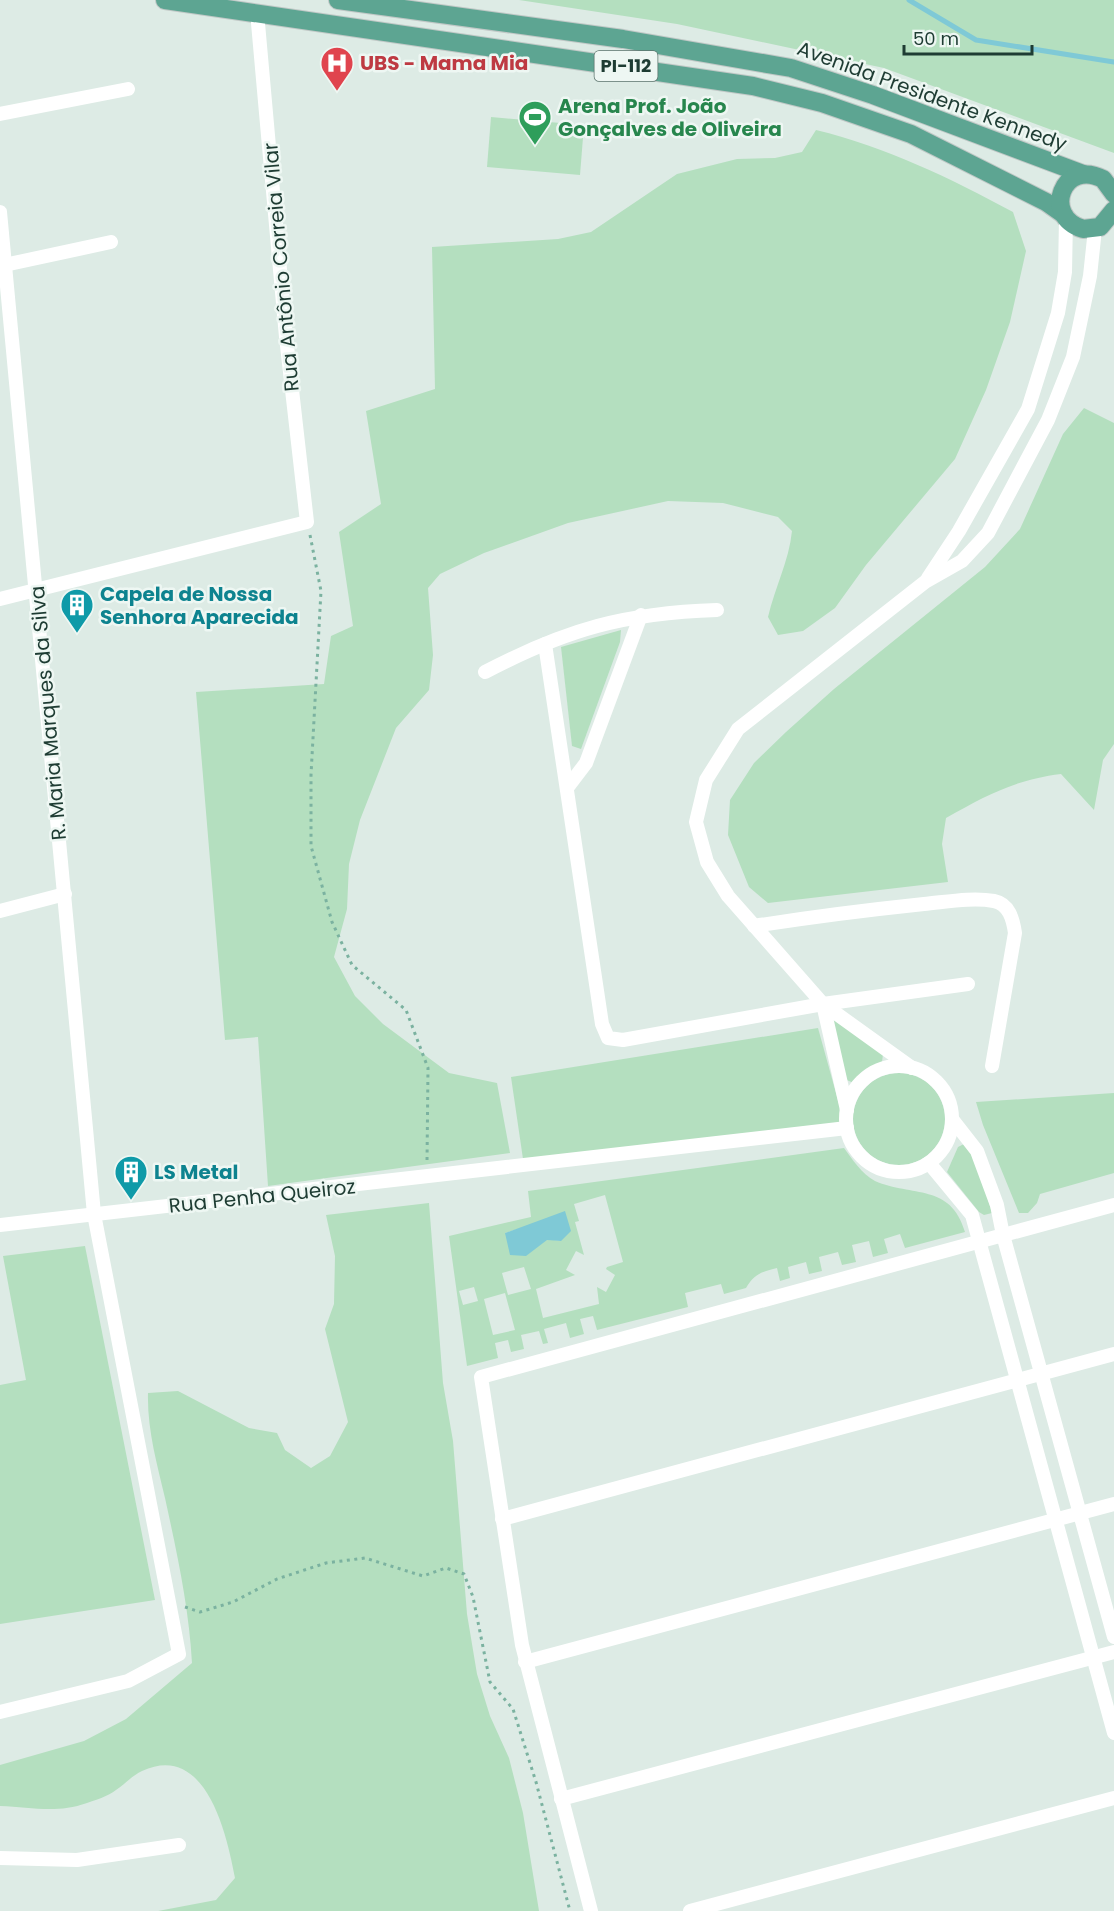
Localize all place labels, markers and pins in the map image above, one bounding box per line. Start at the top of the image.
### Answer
hospital icon: UBS - Mama Mia [319,45,355,92]
place label: UBS - Mama Mia [360,49,528,77]
place label: Arena Prof. João Gonçalves de Oliveira [558,92,782,143]
sports icon: Arena Prof. João Gonçalves de Oliveira [517,99,553,146]
place label: Capela de Nossa Senhora Aparecida [100,580,299,631]
building icon: Capela de Nossa Senhora Aparecida [59,587,95,634]
building icon: LS Metal [113,1154,149,1201]
place label: LS Metal [154,1158,238,1186]

